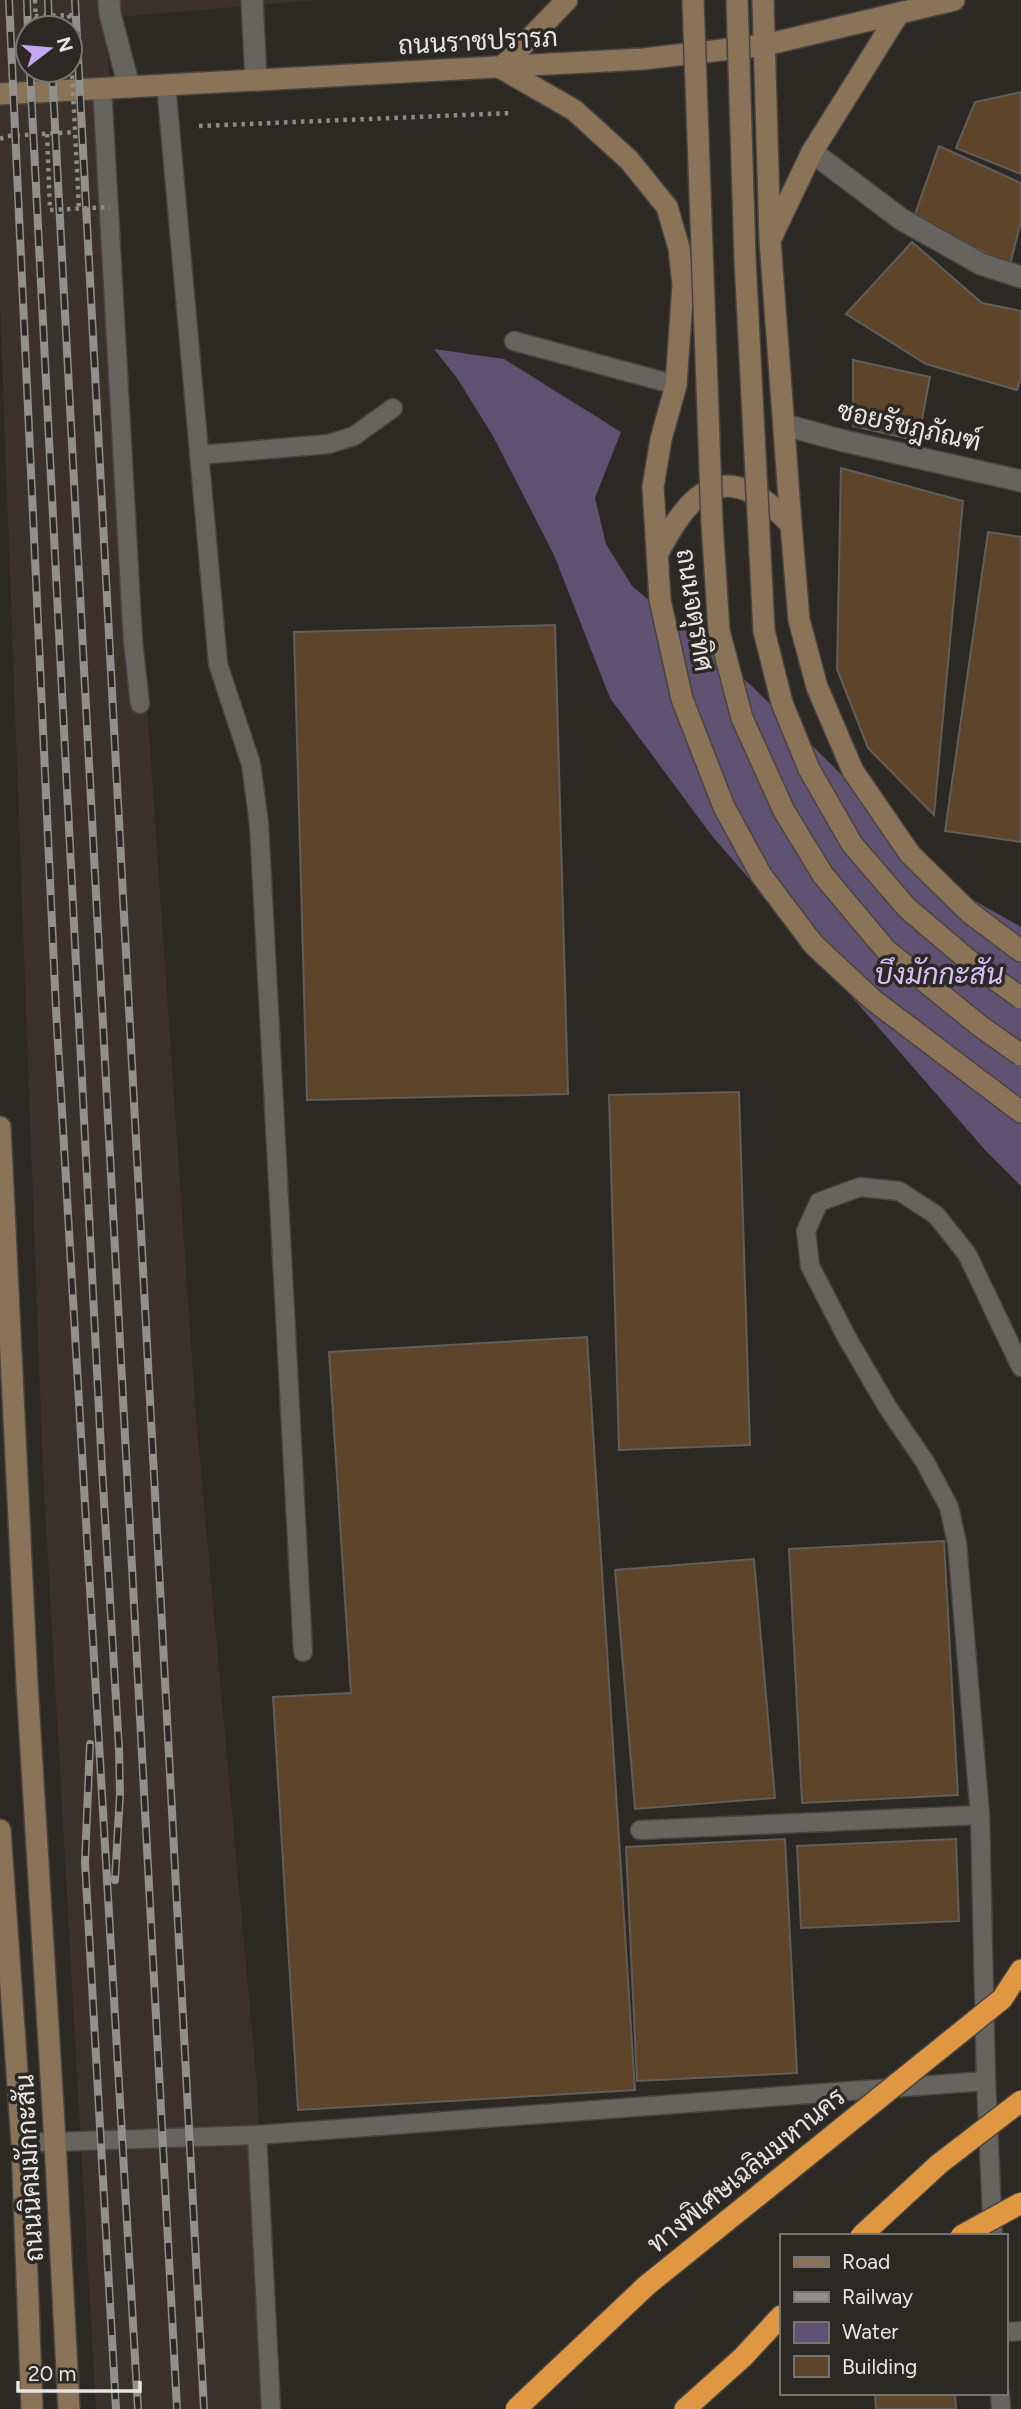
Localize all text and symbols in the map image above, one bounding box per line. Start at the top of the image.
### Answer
north arrow [14,14,84,84]
street label: ถนนราชปรารภ [397,21,559,61]
text: N [52,34,78,55]
street label: ซอยรัชฎภัณฑ์ [834,393,984,460]
street label: ถนนจตุรทิศ [668,546,720,674]
water label: บึงมักกะสัน [874,956,1004,991]
street label: ถนนนิคมมักกะสัน [8,2073,50,2263]
street label: ทางพิเศษเฉลิมมหานคร [641,2080,851,2260]
legend [780,2234,1007,2395]
text: Road [842,2249,890,2274]
text: Railway [842,2284,913,2309]
text: Water [842,2319,898,2344]
scale bar [18,2350,140,2394]
text: Building [842,2354,917,2379]
text: 20 m [28,2361,76,2386]

